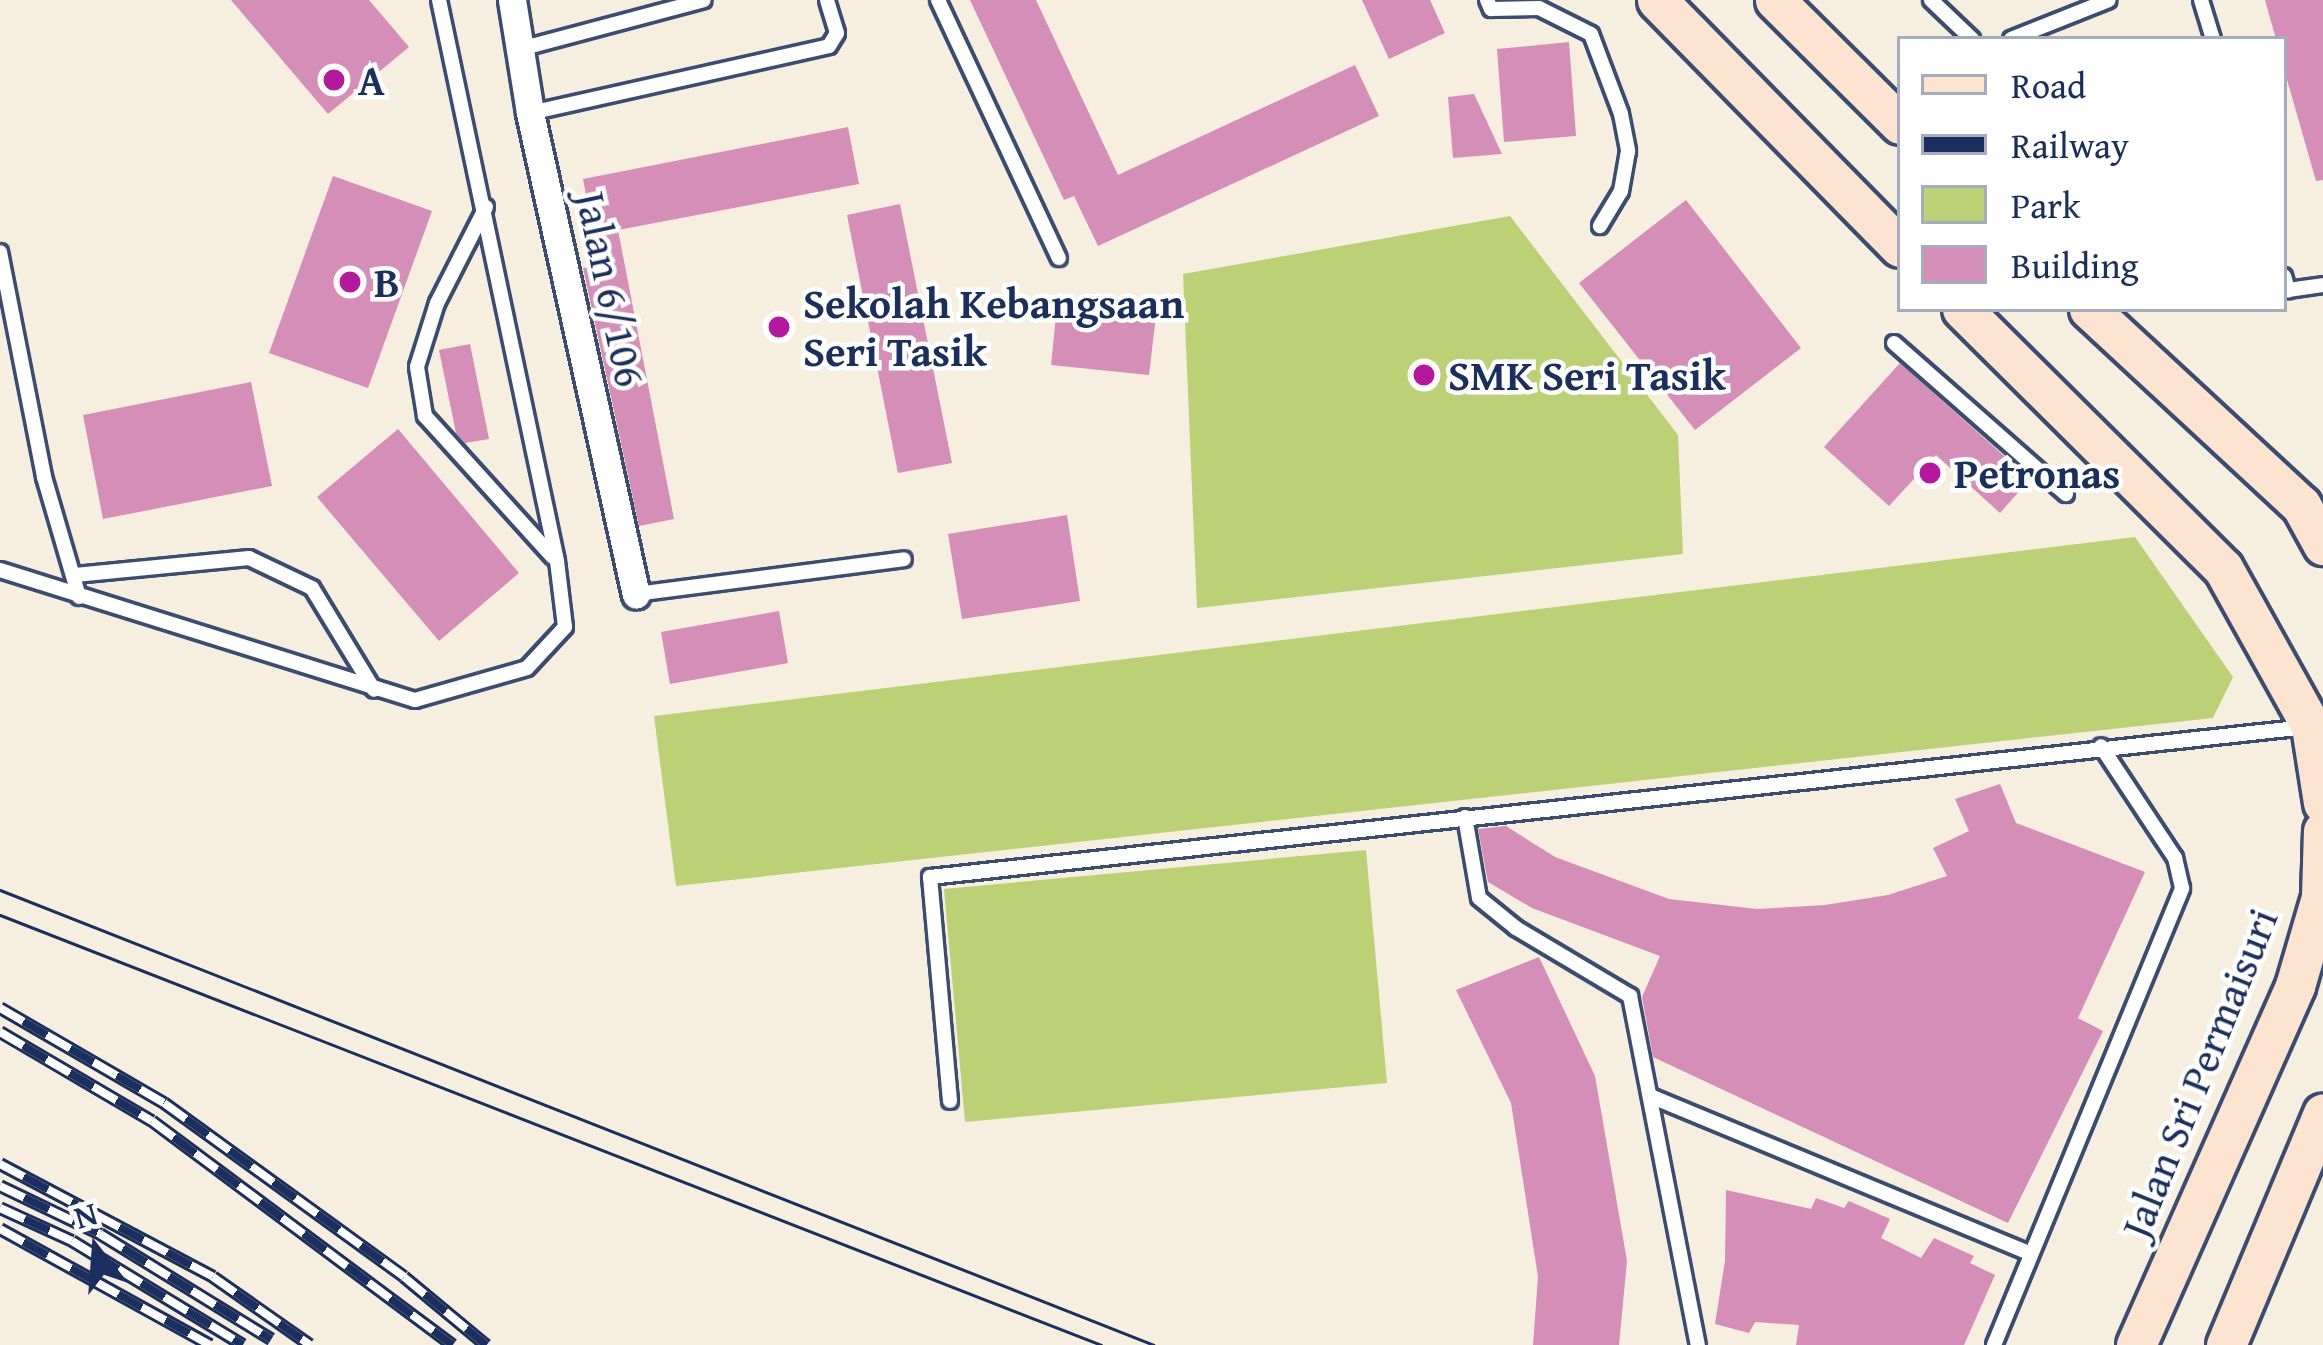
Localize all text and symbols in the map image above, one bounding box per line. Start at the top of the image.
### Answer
legend [1897,36,2287,312]
place label: A [358,55,385,105]
text: Road [2011,58,2086,111]
marker: A [321,67,347,93]
text: Railway [2011,118,2129,171]
text: Park [2011,178,2081,231]
street label: Jalan 6/106 [566,187,656,391]
text: Building [2011,238,2139,291]
place label: B [374,257,400,307]
marker: B [337,269,363,295]
place label: Sekolah Kebangsaan Seri Tasik [803,278,1184,376]
marker: Sekolah Kebangsaan Seri Tasik [766,314,792,340]
place label: SMK Seri Tasik [1448,350,1726,400]
marker: SMK Seri Tasik [1411,362,1437,388]
place label: Petronas [1954,448,2120,498]
marker: Petronas [1917,460,1943,486]
street label: Jalan Sri Permaisuri [2110,901,2288,1245]
text: N [68,1188,103,1241]
north arrow [36,1189,156,1309]

